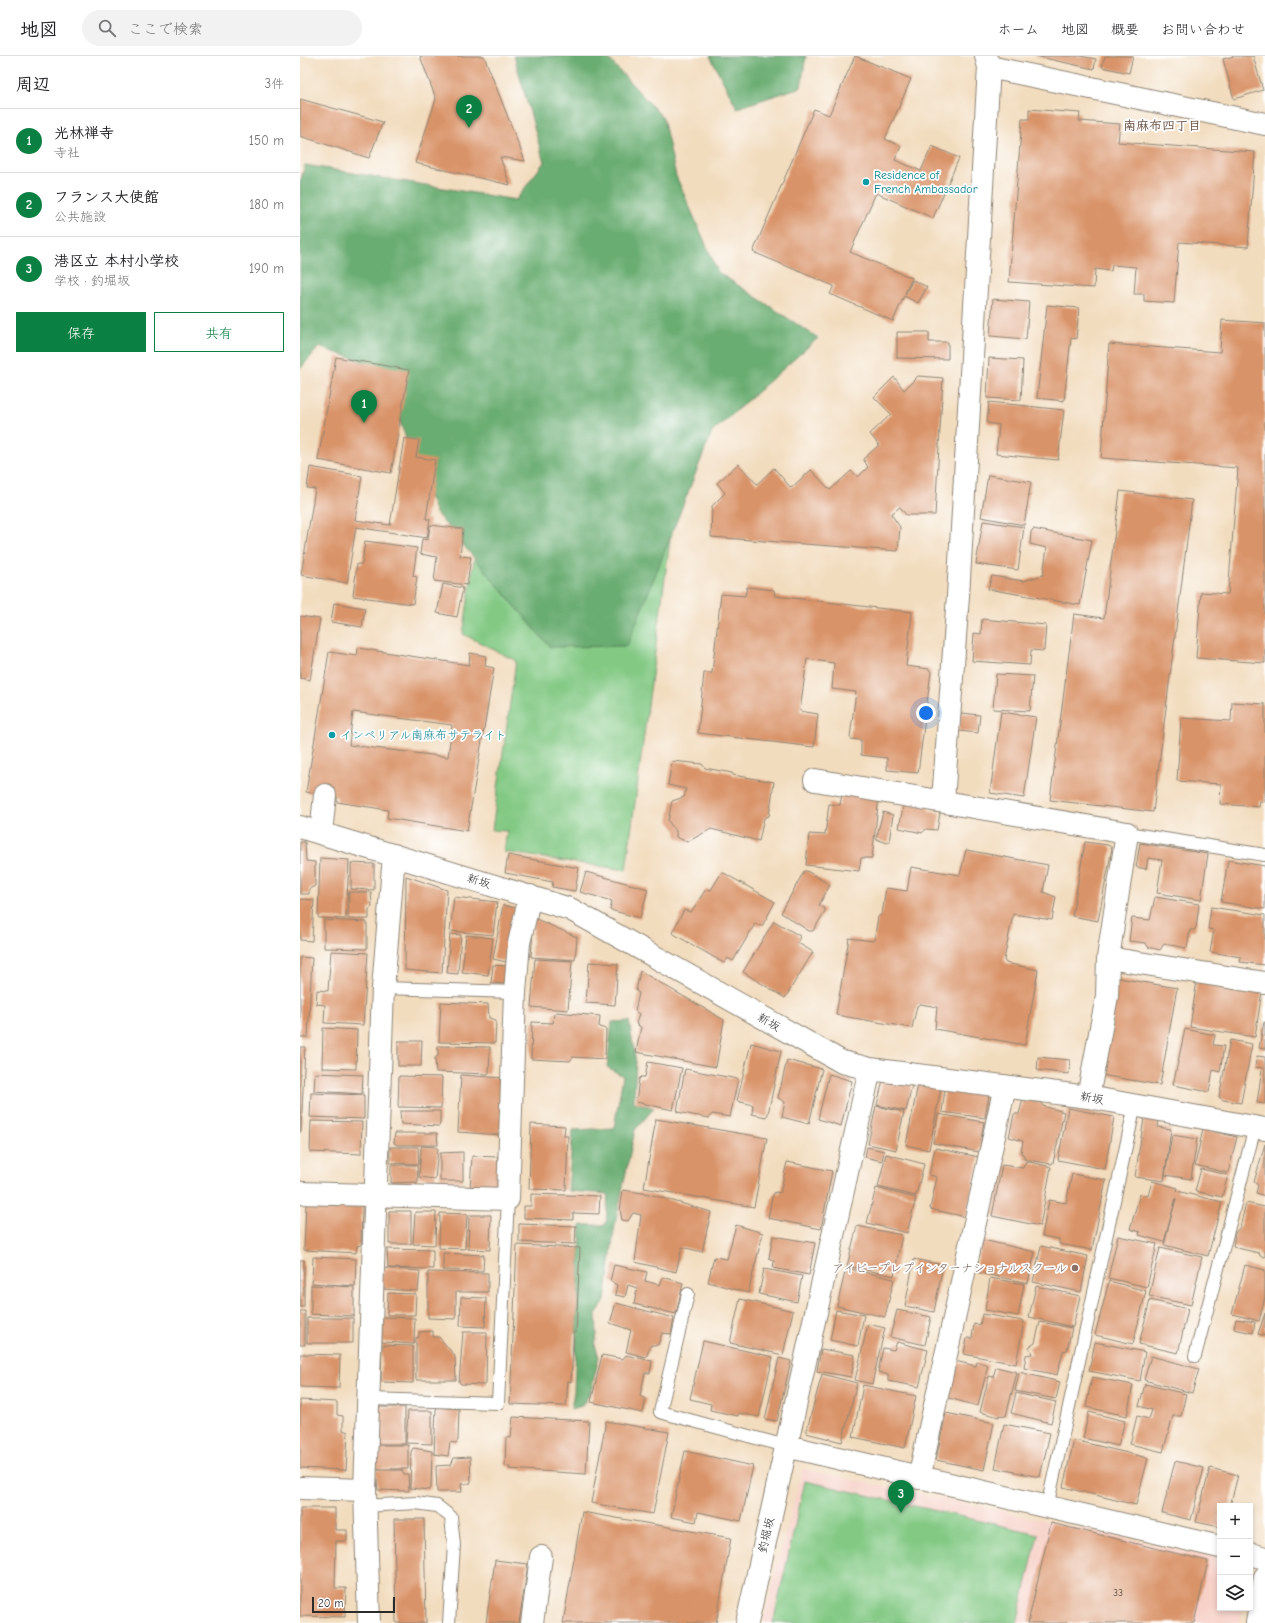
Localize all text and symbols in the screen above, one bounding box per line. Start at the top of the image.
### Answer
search box [82,10,362,46]
icon: search [96,17,118,39]
text: 地図 [20,19,58,41]
text: ここで検索 [128,20,203,38]
text: ホーム [998,21,1039,38]
text: 地図 [1061,21,1089,38]
text: 概要 [1111,21,1139,38]
text: お問い合わせ [1161,21,1245,38]
text: 周辺 [16,75,50,94]
text: 3件 [264,76,284,91]
pin: 2 [456,95,482,128]
district label: 南麻布四丁目 [1123,118,1201,133]
text: 光林禅寺 [54,124,114,142]
text: 1 [26,133,32,148]
text: 150 m [249,133,284,148]
text: 寺社 [54,145,80,160]
place label: Residence of French Ambassador [874,168,978,196]
marker: Residence of French Ambassador [861,177,871,187]
text: フランス大使館 [54,188,159,206]
text: 2 [26,197,32,212]
text: 180 m [249,197,284,212]
text: 公共施設 [54,209,106,224]
text: 港区立 本村小学校 [54,252,179,270]
text: 3 [26,261,32,276]
text: 190 m [249,261,284,276]
text: 学校 · 釣堀坂 [54,273,130,288]
button: 保存 [16,312,146,352]
button: 共有 [154,312,284,352]
pin: 1 [351,390,377,423]
your location [916,703,936,723]
place label: インペリアル南麻布サテライト [340,728,507,742]
marker: インペリアル南麻布サテライト [327,730,337,740]
street label: 新坂 [465,871,493,891]
street label: 新坂 [755,1010,783,1034]
street label: 新坂 [1079,1089,1105,1107]
place label: アイビープレプインターナショナルスクール [832,1261,1067,1275]
marker: アイビープレプインターナショナルスクール [1070,1263,1080,1273]
pin: 3 [888,1480,914,1513]
map controls [1217,1503,1253,1611]
button: + [1217,1503,1253,1539]
street label: 釣堀坂 [755,1516,777,1554]
button: − [1217,1539,1253,1575]
button: layers [1217,1575,1253,1611]
house number: 33 [1113,1587,1123,1599]
scale bar [312,1595,395,1614]
text: 20 m [318,1597,343,1610]

